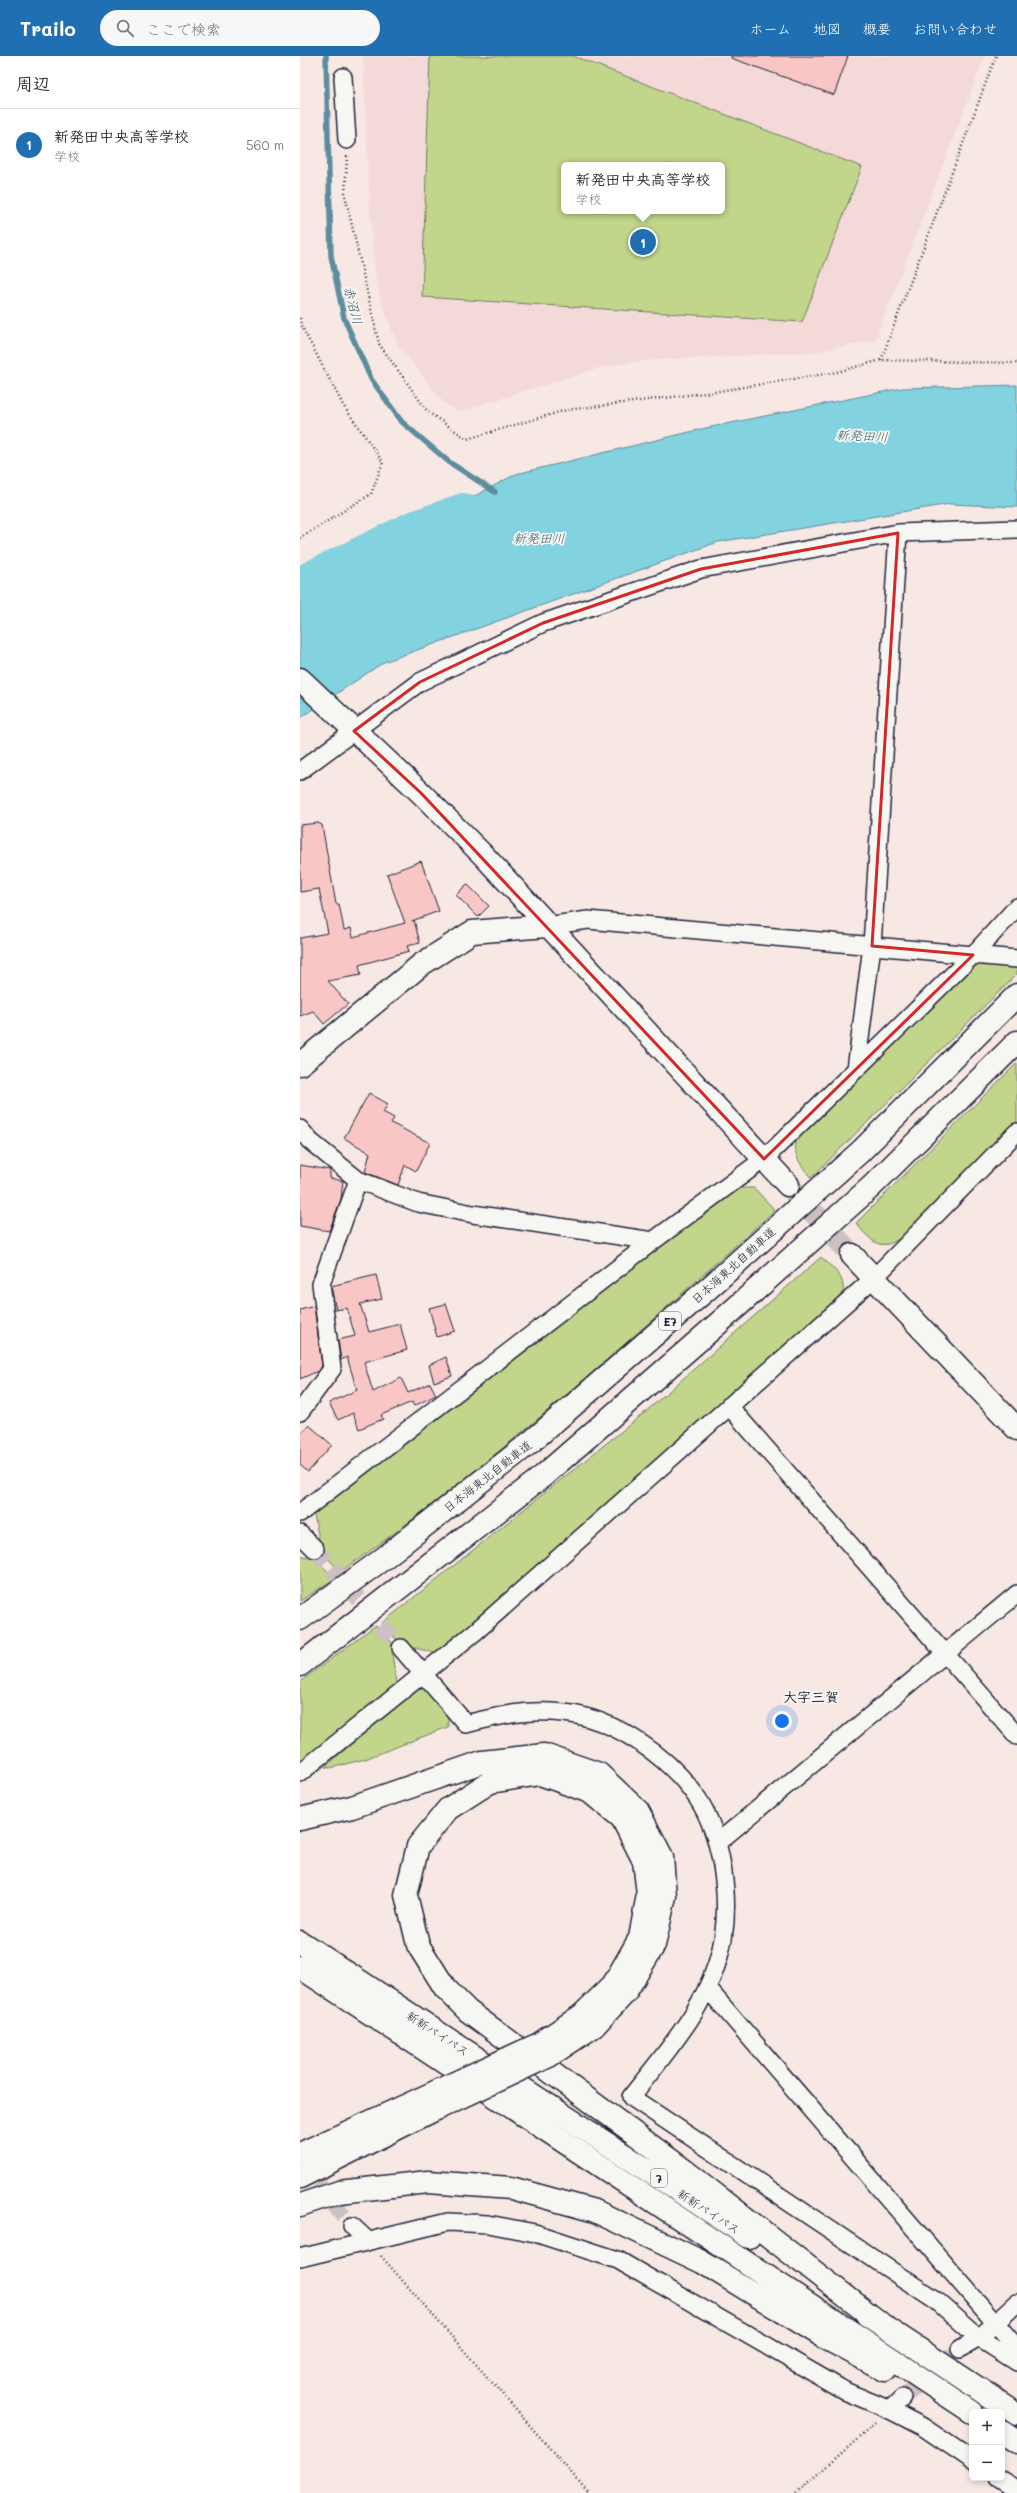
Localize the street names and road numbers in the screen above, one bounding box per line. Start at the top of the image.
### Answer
street label: 日本海東北自動車道 [688,1223,778,1307]
road number: E7 [659,1312,681,1330]
street label: 日本海東北自動車道 [440,1436,534,1516]
street label: 新新バイパス [404,2007,472,2059]
road number: 7 [651,2169,667,2187]
street label: 新新バイパス [675,2185,743,2237]

